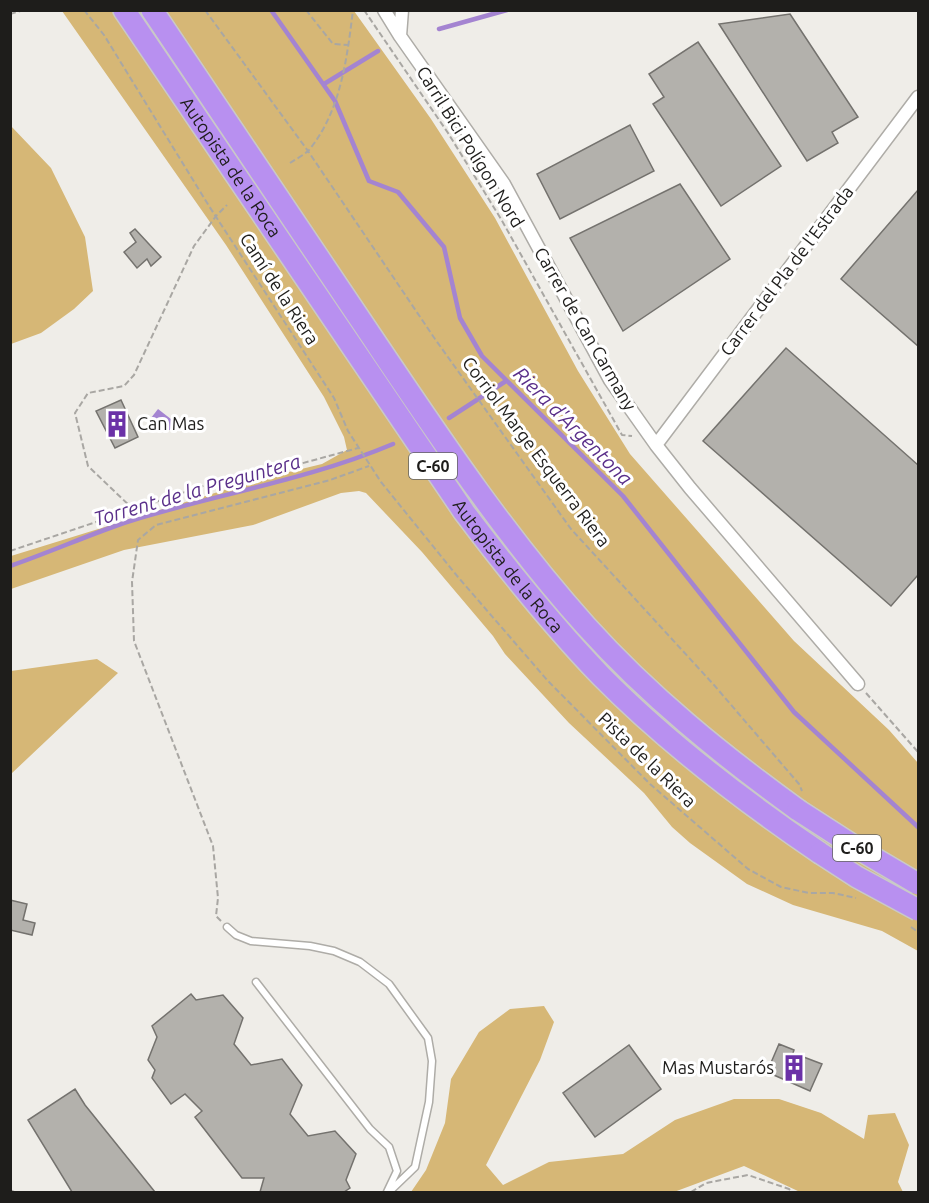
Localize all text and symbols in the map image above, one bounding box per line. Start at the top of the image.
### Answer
street label: Carril Bici Polígon Nord [413,62,529,231]
street label: Autopista de la Roca [177,93,286,241]
street label: Carrer del Pla de l'Estrada [716,182,857,359]
street label: Camí de la Riera [236,229,323,348]
street label: Carrer de Can Carmany [531,243,641,414]
street label: Corriol Marge Esquerra Riera [459,353,615,550]
water label: Riera d'Argentona [509,362,637,490]
building icon: Can Mas [102,409,132,439]
place label: Can Mas [137,413,205,433]
water label: Torrent de la Preguntera [91,449,303,530]
road number: C-60 [409,453,457,479]
street label: Autopista de la Roca [449,495,568,636]
street label: Pista de la Riera [595,708,701,811]
road number: C-60 [833,835,881,861]
building icon: Mas Mustarós [779,1053,809,1083]
place label: Mas Mustarós [662,1057,774,1077]

